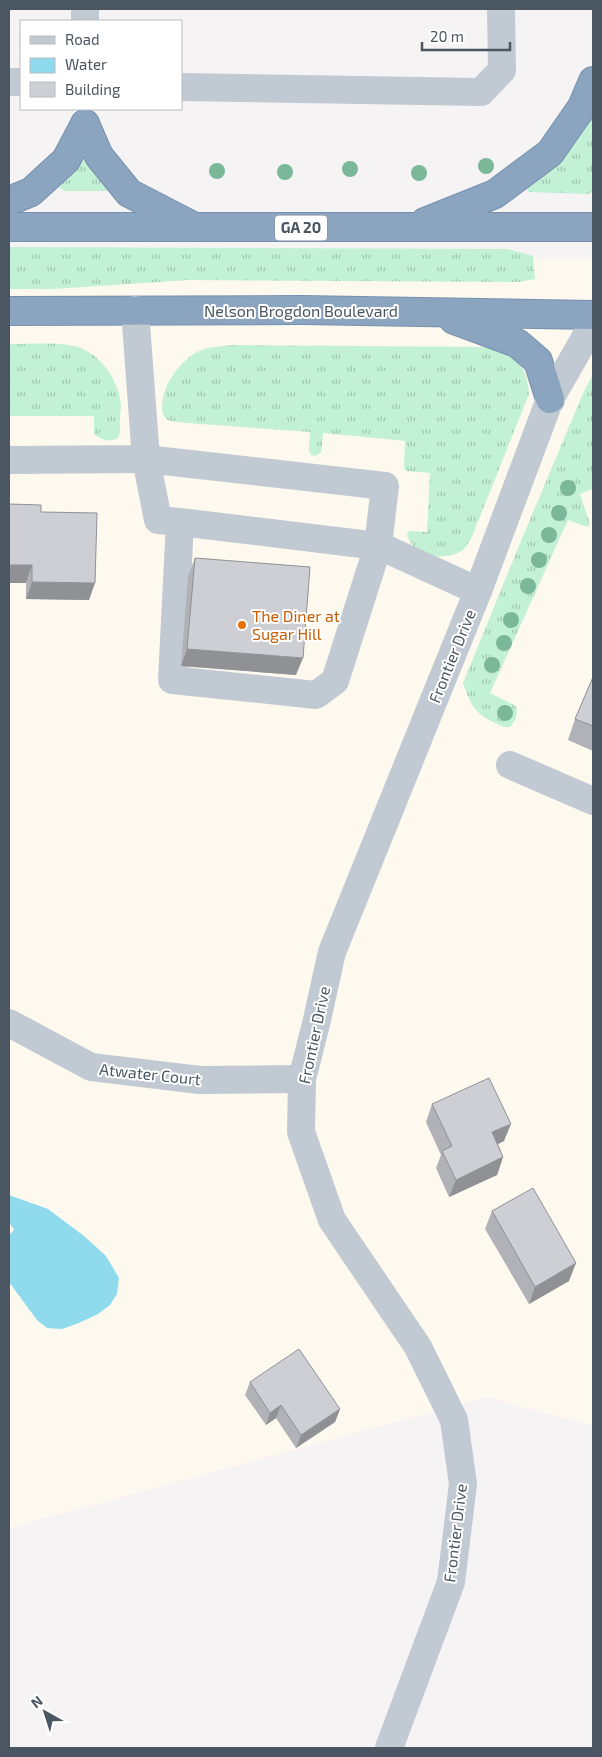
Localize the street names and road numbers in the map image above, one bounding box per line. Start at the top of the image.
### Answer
road number: GA 20 [275,216,327,240]
street label: Nelson Brogdon Boulevard [204,301,398,320]
street label: Frontier Drive [424,606,479,705]
street label: Frontier Drive [294,984,333,1085]
street label: Atwater Court [98,1059,202,1088]
street label: Frontier Drive [439,1483,470,1583]

